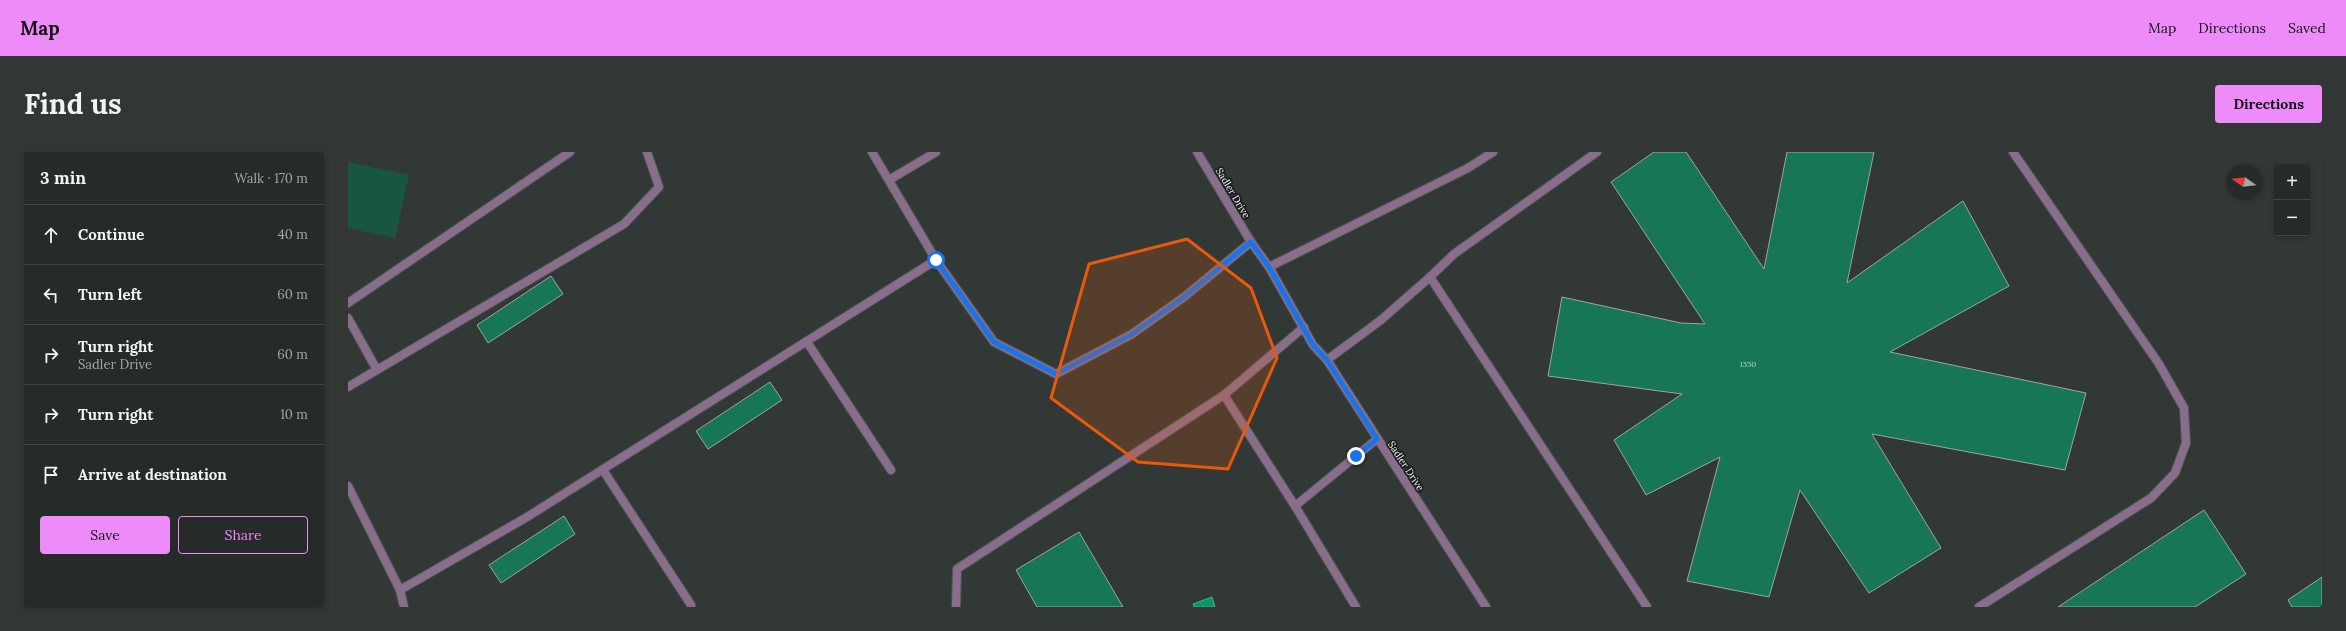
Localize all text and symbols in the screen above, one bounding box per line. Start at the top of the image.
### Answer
text: Map [20,16,60,40]
text: Map [2148,19,2176,37]
text: Directions [2198,19,2266,37]
text: Saved [2288,19,2326,37]
button: Directions [2215,85,2322,123]
text: Find us [24,86,122,122]
north arrow [2226,164,2262,200]
map controls [2274,164,2310,236]
button: + [2274,164,2310,200]
street label: Sadler Drive [1213,165,1254,221]
text: 3 min [40,167,86,189]
text: Walk · 170 m [234,170,308,187]
button: − [2274,200,2310,236]
icon: ahead [40,224,62,246]
text: Continue [78,225,144,244]
text: 40 m [278,226,308,243]
route start [927,251,945,269]
icon: left [40,284,62,306]
text: Turn left [78,285,142,304]
text: 60 m [277,286,308,303]
text: Turn right [78,337,154,356]
icon: right [40,344,62,366]
text: 60 m [277,346,308,363]
text: Sadler Drive [78,356,152,373]
house number: 1350 [1740,359,1756,369]
icon: right [40,404,62,426]
text: Turn right [78,405,154,424]
text: 10 m [280,406,308,423]
street label: Sadler Drive [1385,439,1427,494]
route end [1347,447,1365,465]
icon: arrive [40,464,62,486]
text: Arrive at destination [78,465,227,484]
button: Save [40,516,170,554]
button: Share [178,516,308,554]

